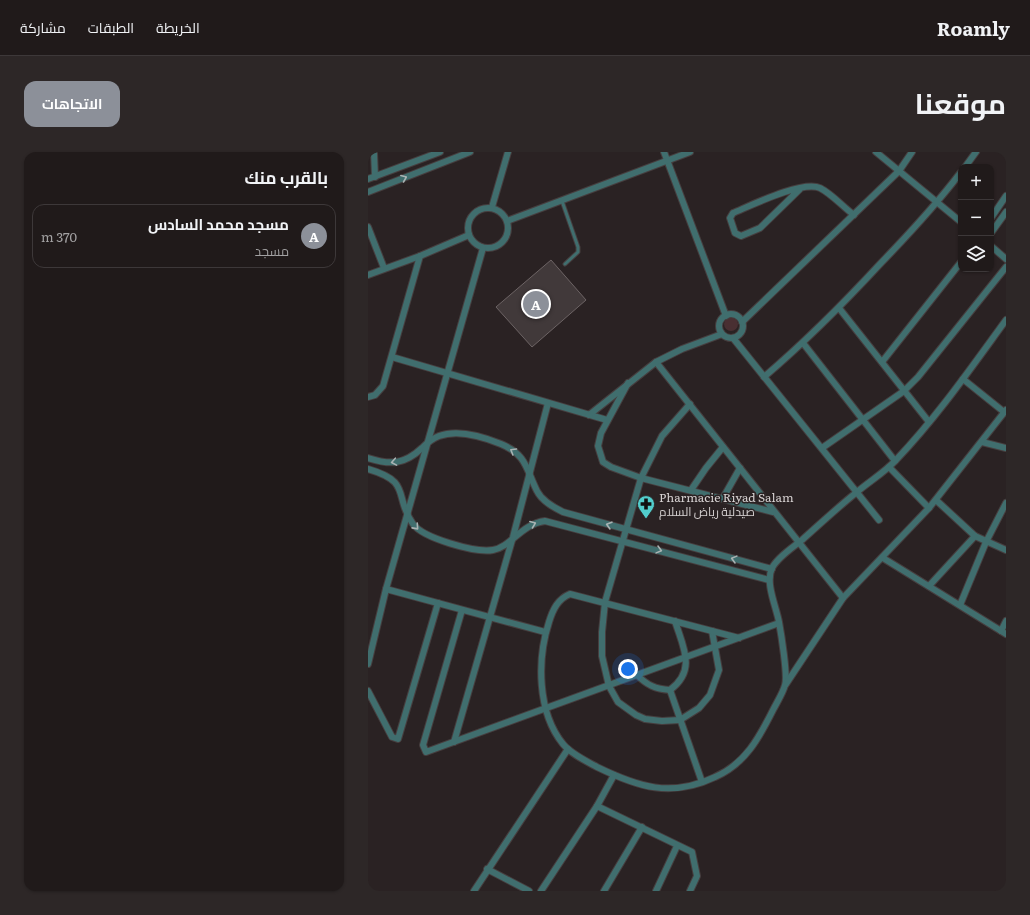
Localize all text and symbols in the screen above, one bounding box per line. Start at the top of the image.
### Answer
text: Roamly [937,14,1010,42]
text: مشاركة [20,17,66,37]
text: الطبقات [88,17,134,37]
text: الخريطة [156,17,200,37]
button: الاتجاهات [24,81,120,127]
text: موقعنا [915,81,1006,123]
text: بالقرب منك [244,164,328,189]
map controls [958,164,994,272]
button: + [958,164,994,200]
one-way arrow [401,175,408,183]
button: − [958,200,994,236]
text: مسجد محمد السادس [148,212,289,235]
text: 370 m [41,227,77,246]
text: A [309,227,319,246]
button: layers [958,236,994,272]
text: مسجد [255,241,289,260]
pin: A [523,289,549,319]
one-way arrow [510,448,517,455]
one-way arrow [391,457,397,466]
place label: Pharmacie Riyad Salam صيدلية رياض السلام [659,488,794,520]
pharmacy icon: Pharmacie Riyad Salam صيدلية رياض السلام [636,494,656,519]
one-way arrow [529,521,536,529]
one-way arrow [605,521,612,530]
one-way arrow [412,522,419,530]
one-way arrow [655,545,662,554]
one-way arrow [731,555,737,563]
your location [618,659,638,679]

